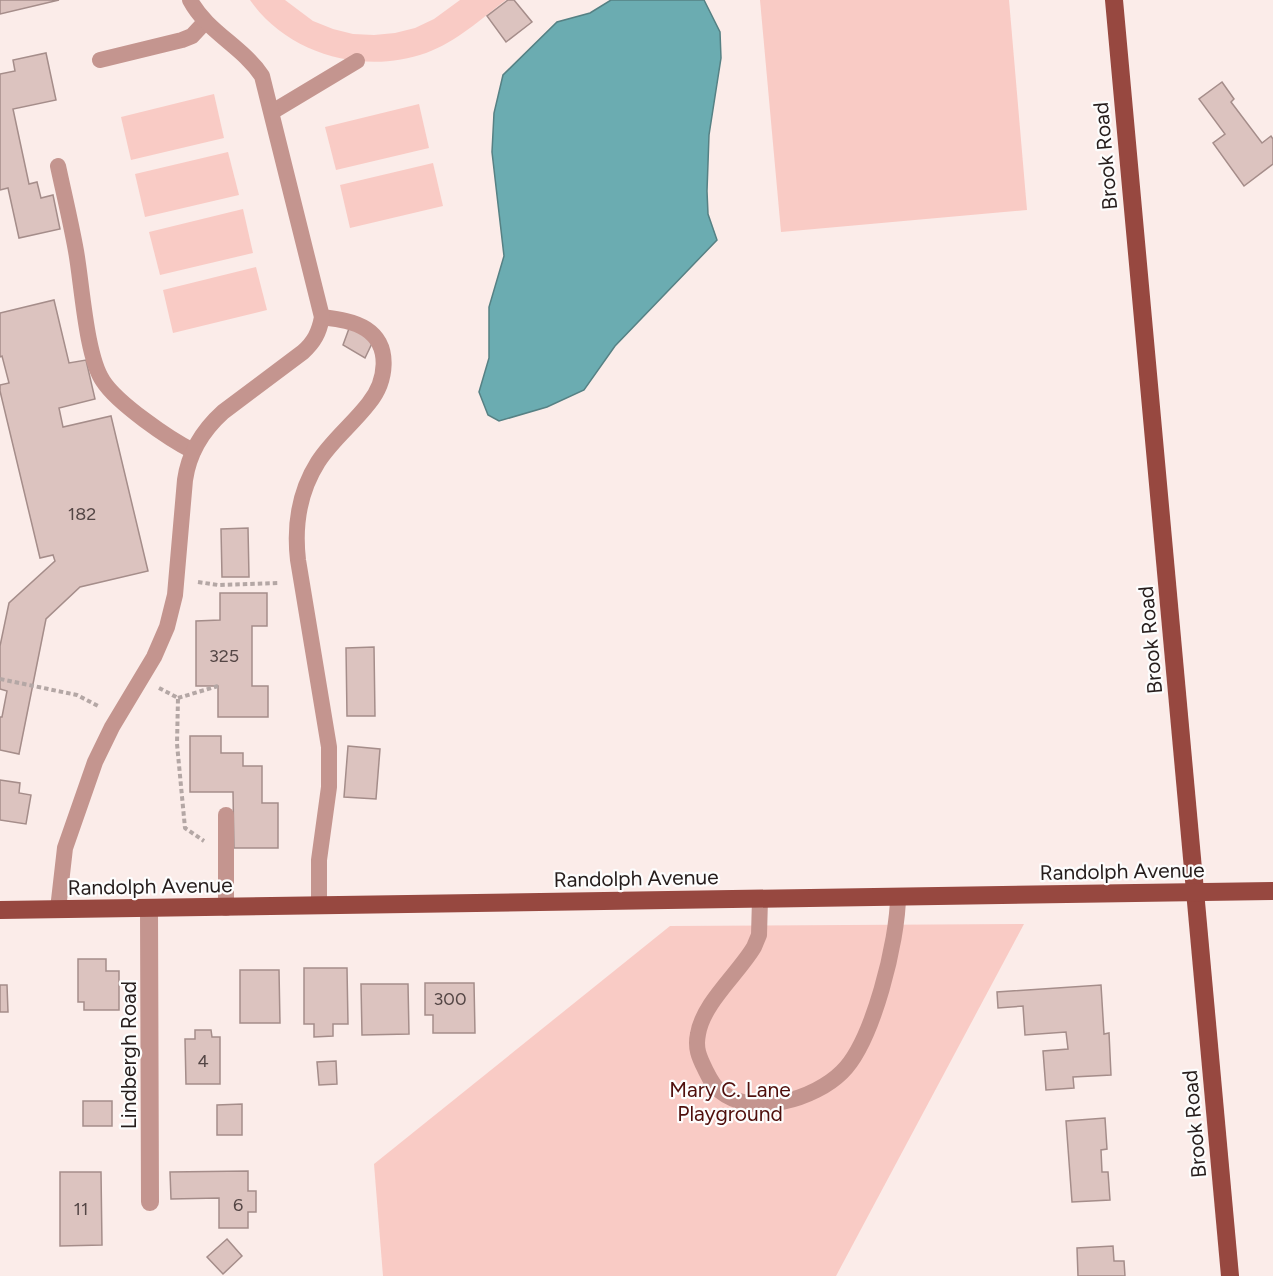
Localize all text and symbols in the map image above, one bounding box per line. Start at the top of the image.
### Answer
street label: Brook Road [1088,101,1122,211]
house number: 182 [68,503,96,525]
street label: Brook Road [1133,585,1167,695]
house number: 325 [209,645,239,667]
street label: Randolph Avenue [1039,857,1205,885]
street label: Randolph Avenue [553,864,719,892]
street label: Randolph Avenue [67,872,233,900]
street label: Lindbergh Road [116,981,141,1129]
house number: 300 [434,988,466,1010]
house number: 4 [197,1050,209,1072]
street label: Brook Road [1177,1069,1211,1179]
park label: Mary C. Lane Playground [669,1077,791,1126]
house number: 6 [233,1194,243,1216]
house number: 11 [74,1198,88,1220]

